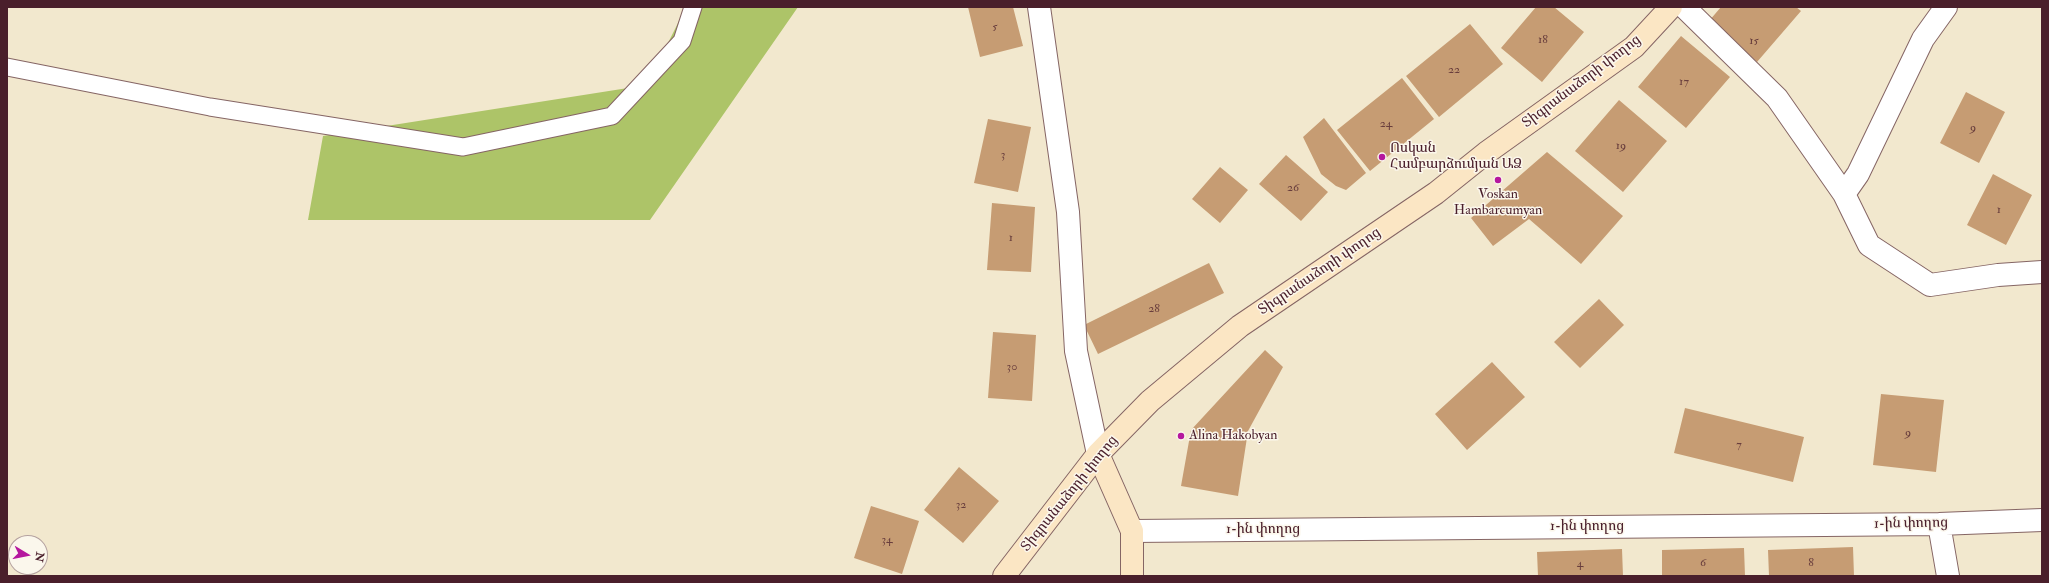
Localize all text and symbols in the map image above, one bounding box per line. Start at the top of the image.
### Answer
house number: 5 [992,20,998,34]
street label: Տիգրանաձորի փողոց [1519,32,1645,132]
house number: 18 [1538,33,1548,47]
house number: 15 [1749,34,1759,48]
house number: 22 [1448,63,1460,77]
house number: 17 [1679,75,1689,89]
house number: 24 [1380,117,1392,131]
house number: 9 [1970,121,1976,135]
house number: 19 [1616,139,1626,153]
place label: Ոսկան Համբարձումյան ԱՁ [1390,141,1522,174]
house number: 3 [1001,148,1005,162]
marker: Ոսկան Համբարձումյան ԱՁ [1377,152,1387,162]
marker: Voskan Hambarcumyan [1493,175,1503,185]
house number: 26 [1287,181,1299,195]
place label: Voskan Hambarcumyan [1454,187,1542,220]
house number: 1 [1997,203,2001,217]
street label: Տիգրանաձորի փողոց [1256,225,1384,319]
house number: 1 [1009,231,1013,245]
house number: 28 [1148,302,1160,316]
house number: 30 [1007,360,1017,374]
house number: 9 [1905,426,1911,440]
place label: Alina Hakobyan [1189,428,1277,444]
marker: Alina Hakobyan [1176,431,1186,441]
street label: Տիգրանաձորի փողոց [1018,433,1122,555]
house number: 7 [1736,438,1742,452]
house number: 32 [956,498,966,512]
street label: 1-ին փողոց [1874,515,1948,533]
street label: 1-ին փողոց [1550,519,1624,535]
street label: 1-ին փողոց [1226,522,1300,538]
house number: 34 [881,533,893,547]
north arrow [8,535,48,575]
text: N [32,551,47,563]
house number: 6 [1700,556,1706,570]
house number: 8 [1808,556,1814,570]
house number: 4 [1577,557,1583,571]

